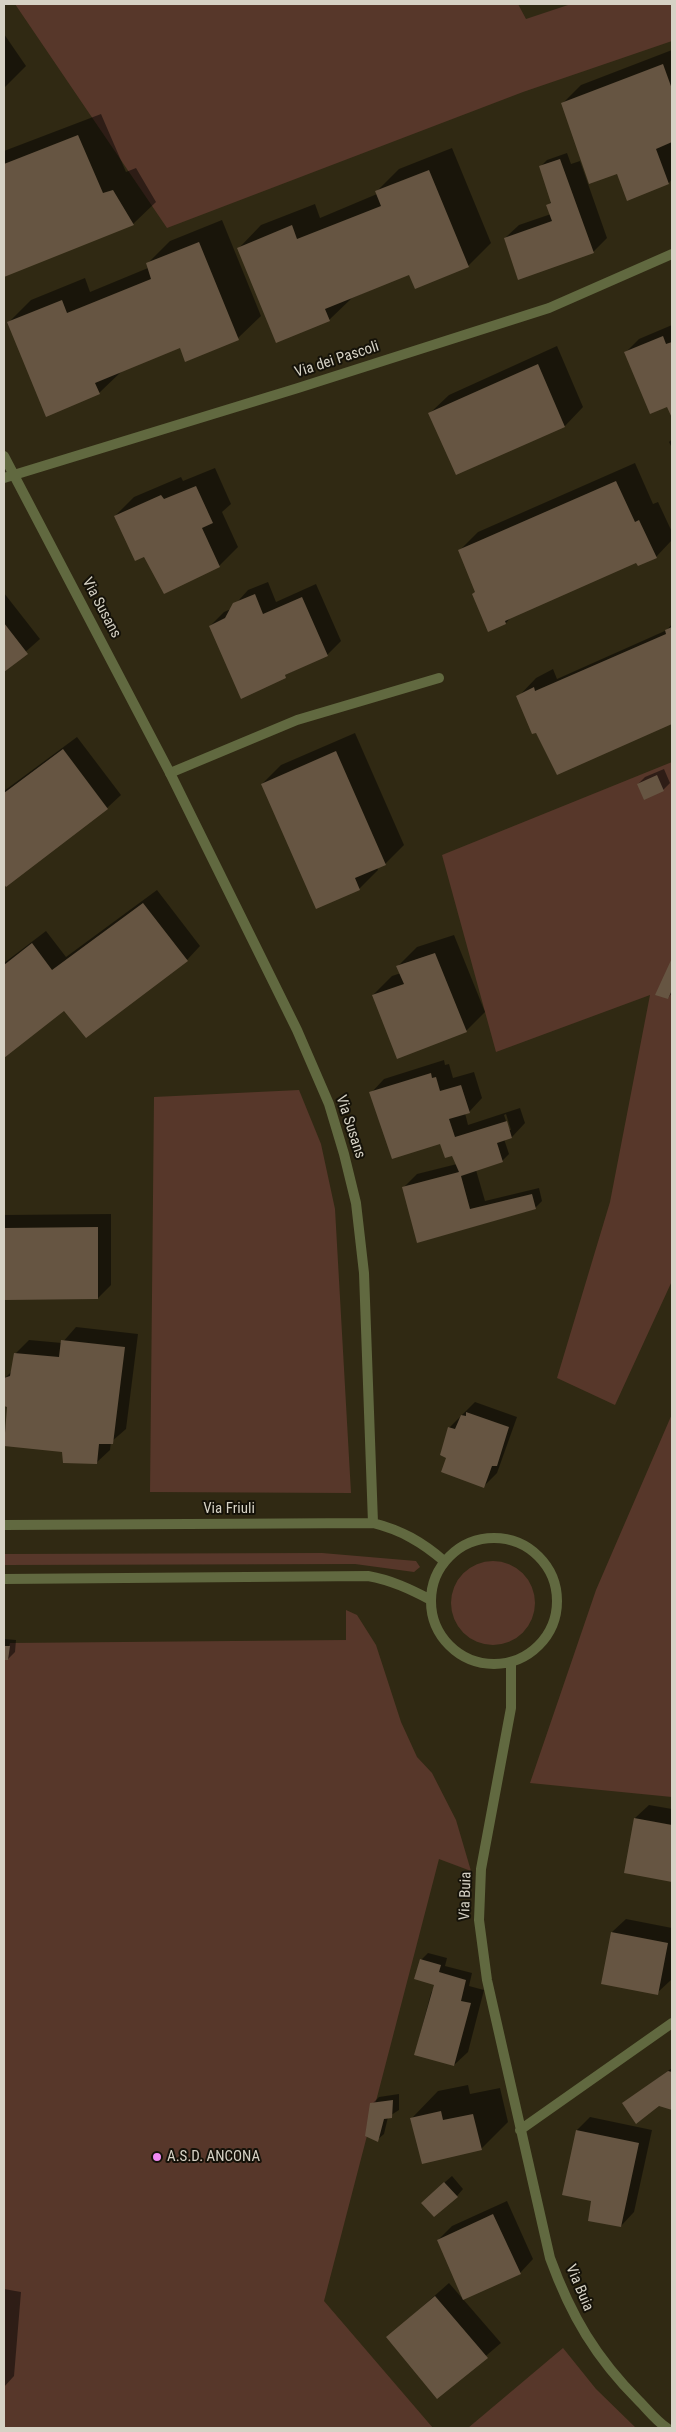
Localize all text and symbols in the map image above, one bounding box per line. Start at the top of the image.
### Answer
street label: Via dei Pascoli [293,338,381,382]
street label: Via Susans [78,575,124,641]
street label: Via Susans [331,1093,369,1161]
street label: Via Friuli [203,1500,255,1518]
street label: Via Buia [456,1871,476,1921]
place label: A.S.D. ANCONA [167,2148,260,2166]
marker: A.S.D. ANCONA [151,2151,163,2163]
street label: Via Buia [561,2262,597,2314]

